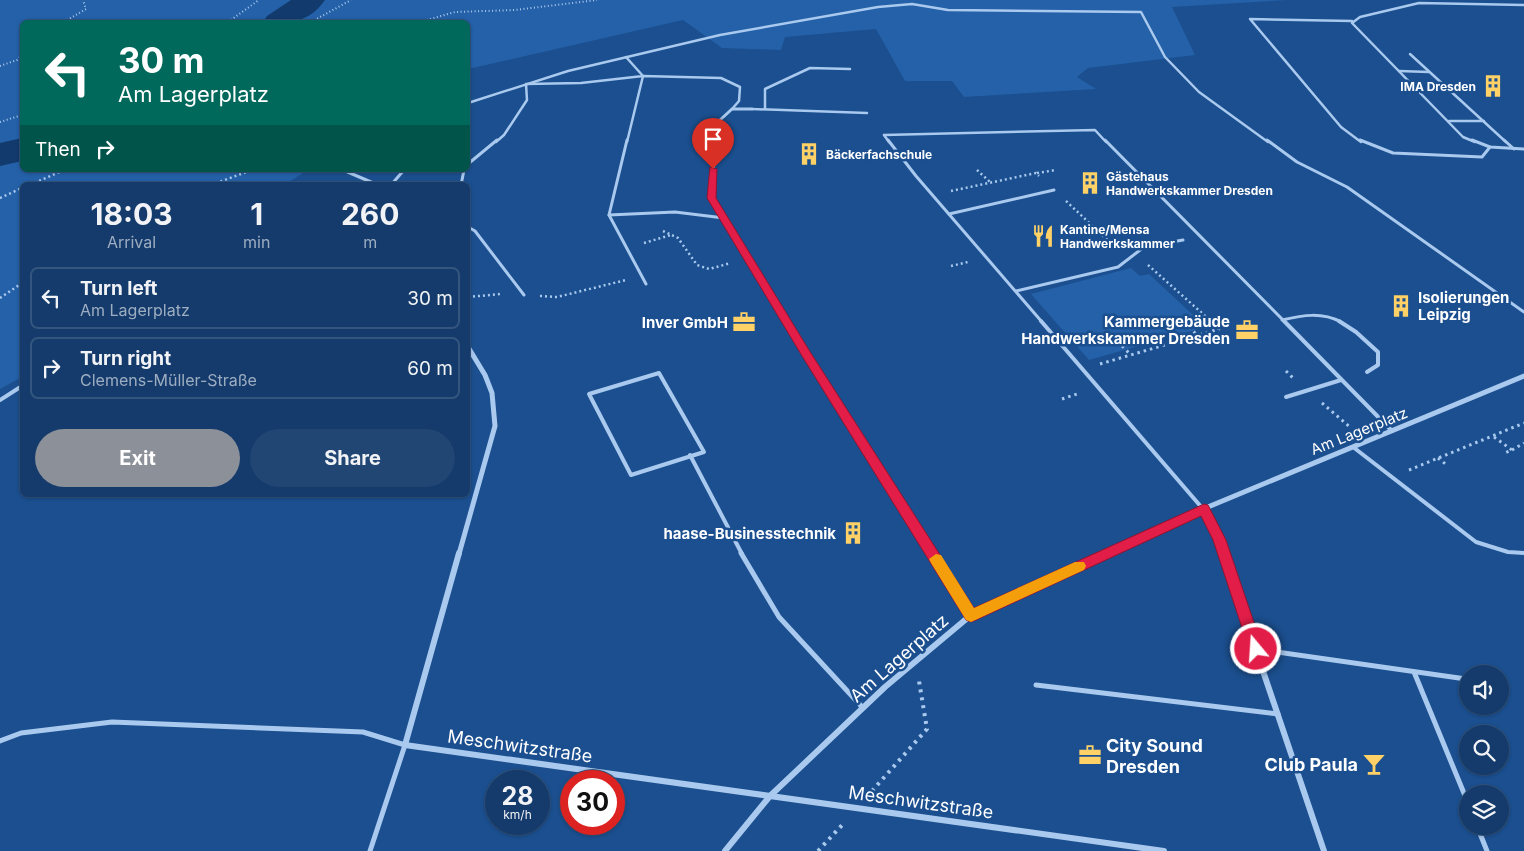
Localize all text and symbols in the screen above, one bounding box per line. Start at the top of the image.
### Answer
text: 30 m [118,39,204,81]
icon: left [35,40,100,105]
building icon: IMA Dresden [1480,73,1506,99]
place label: IMA Dresden [1400,79,1476,94]
text: Am Lagerplatz [118,81,269,107]
pin [692,118,734,169]
icon: arrive [699,125,727,153]
icon: right [91,135,119,163]
text: Then [35,138,81,161]
building icon: Bäckerfachschule [796,141,822,167]
place label: Bäckerfachschule [826,147,932,162]
place label: Gästehaus Handwerkskammer Dresden [1106,169,1273,198]
building icon: Gästehaus Handwerkskammer Dresden [1077,170,1103,196]
text: 18:03 [90,196,173,232]
text: 1 [250,196,263,232]
text: 260 [341,196,399,232]
place label: Kantine/Mensa Handwerkskammer [1060,222,1175,251]
restaurant icon: Kantine/Mensa Handwerkskammer [1030,223,1056,249]
text: Arrival [107,232,156,252]
text: min [243,232,270,252]
text: m [363,232,377,252]
text: Turn left [80,277,158,300]
icon: left [37,284,65,312]
text: 30 m [407,287,453,310]
place label: Isolierungen Leipzig [1418,288,1509,324]
building icon: Isolierungen Leipzig [1388,293,1414,319]
text: Am Lagerplatz [80,300,190,320]
office icon: Inver GmbH [731,309,757,335]
place label: Kammergebäude Handwerkskammer Dresden [1021,312,1230,348]
place label: Inver GmbH [642,313,728,332]
office icon: Kammergebäude Handwerkskammer Dresden [1234,317,1260,343]
text: Turn right [80,347,171,370]
icon: right [37,354,65,382]
text: 60 m [407,357,453,380]
text: Clemens-Müller-Straße [80,370,257,390]
street label: Am Lagerplatz [1308,403,1410,459]
button: Exit [35,429,240,487]
button: Share [250,429,455,487]
building icon: haase-Businesstechnik [840,520,866,546]
place label: haase-Businesstechnik [664,524,836,543]
street label: Am Lagerplatz [846,610,952,706]
position arrow [1229,622,1281,674]
map controls [1459,665,1509,835]
button: sound [1459,665,1509,715]
street label: Meschwitzstraße [446,725,594,767]
button: search [1459,725,1509,775]
place label: City Sound Dresden [1106,735,1203,777]
office icon: City Sound Dresden [1077,742,1103,768]
bar icon: Club Paula [1361,751,1387,777]
place label: Club Paula [1265,754,1358,775]
speed limit sign: 30 [560,770,625,835]
text: 28 [501,781,534,811]
street label: Meschwitzstraße [847,781,995,823]
button: layers [1459,785,1509,835]
text: km/h [503,807,532,822]

